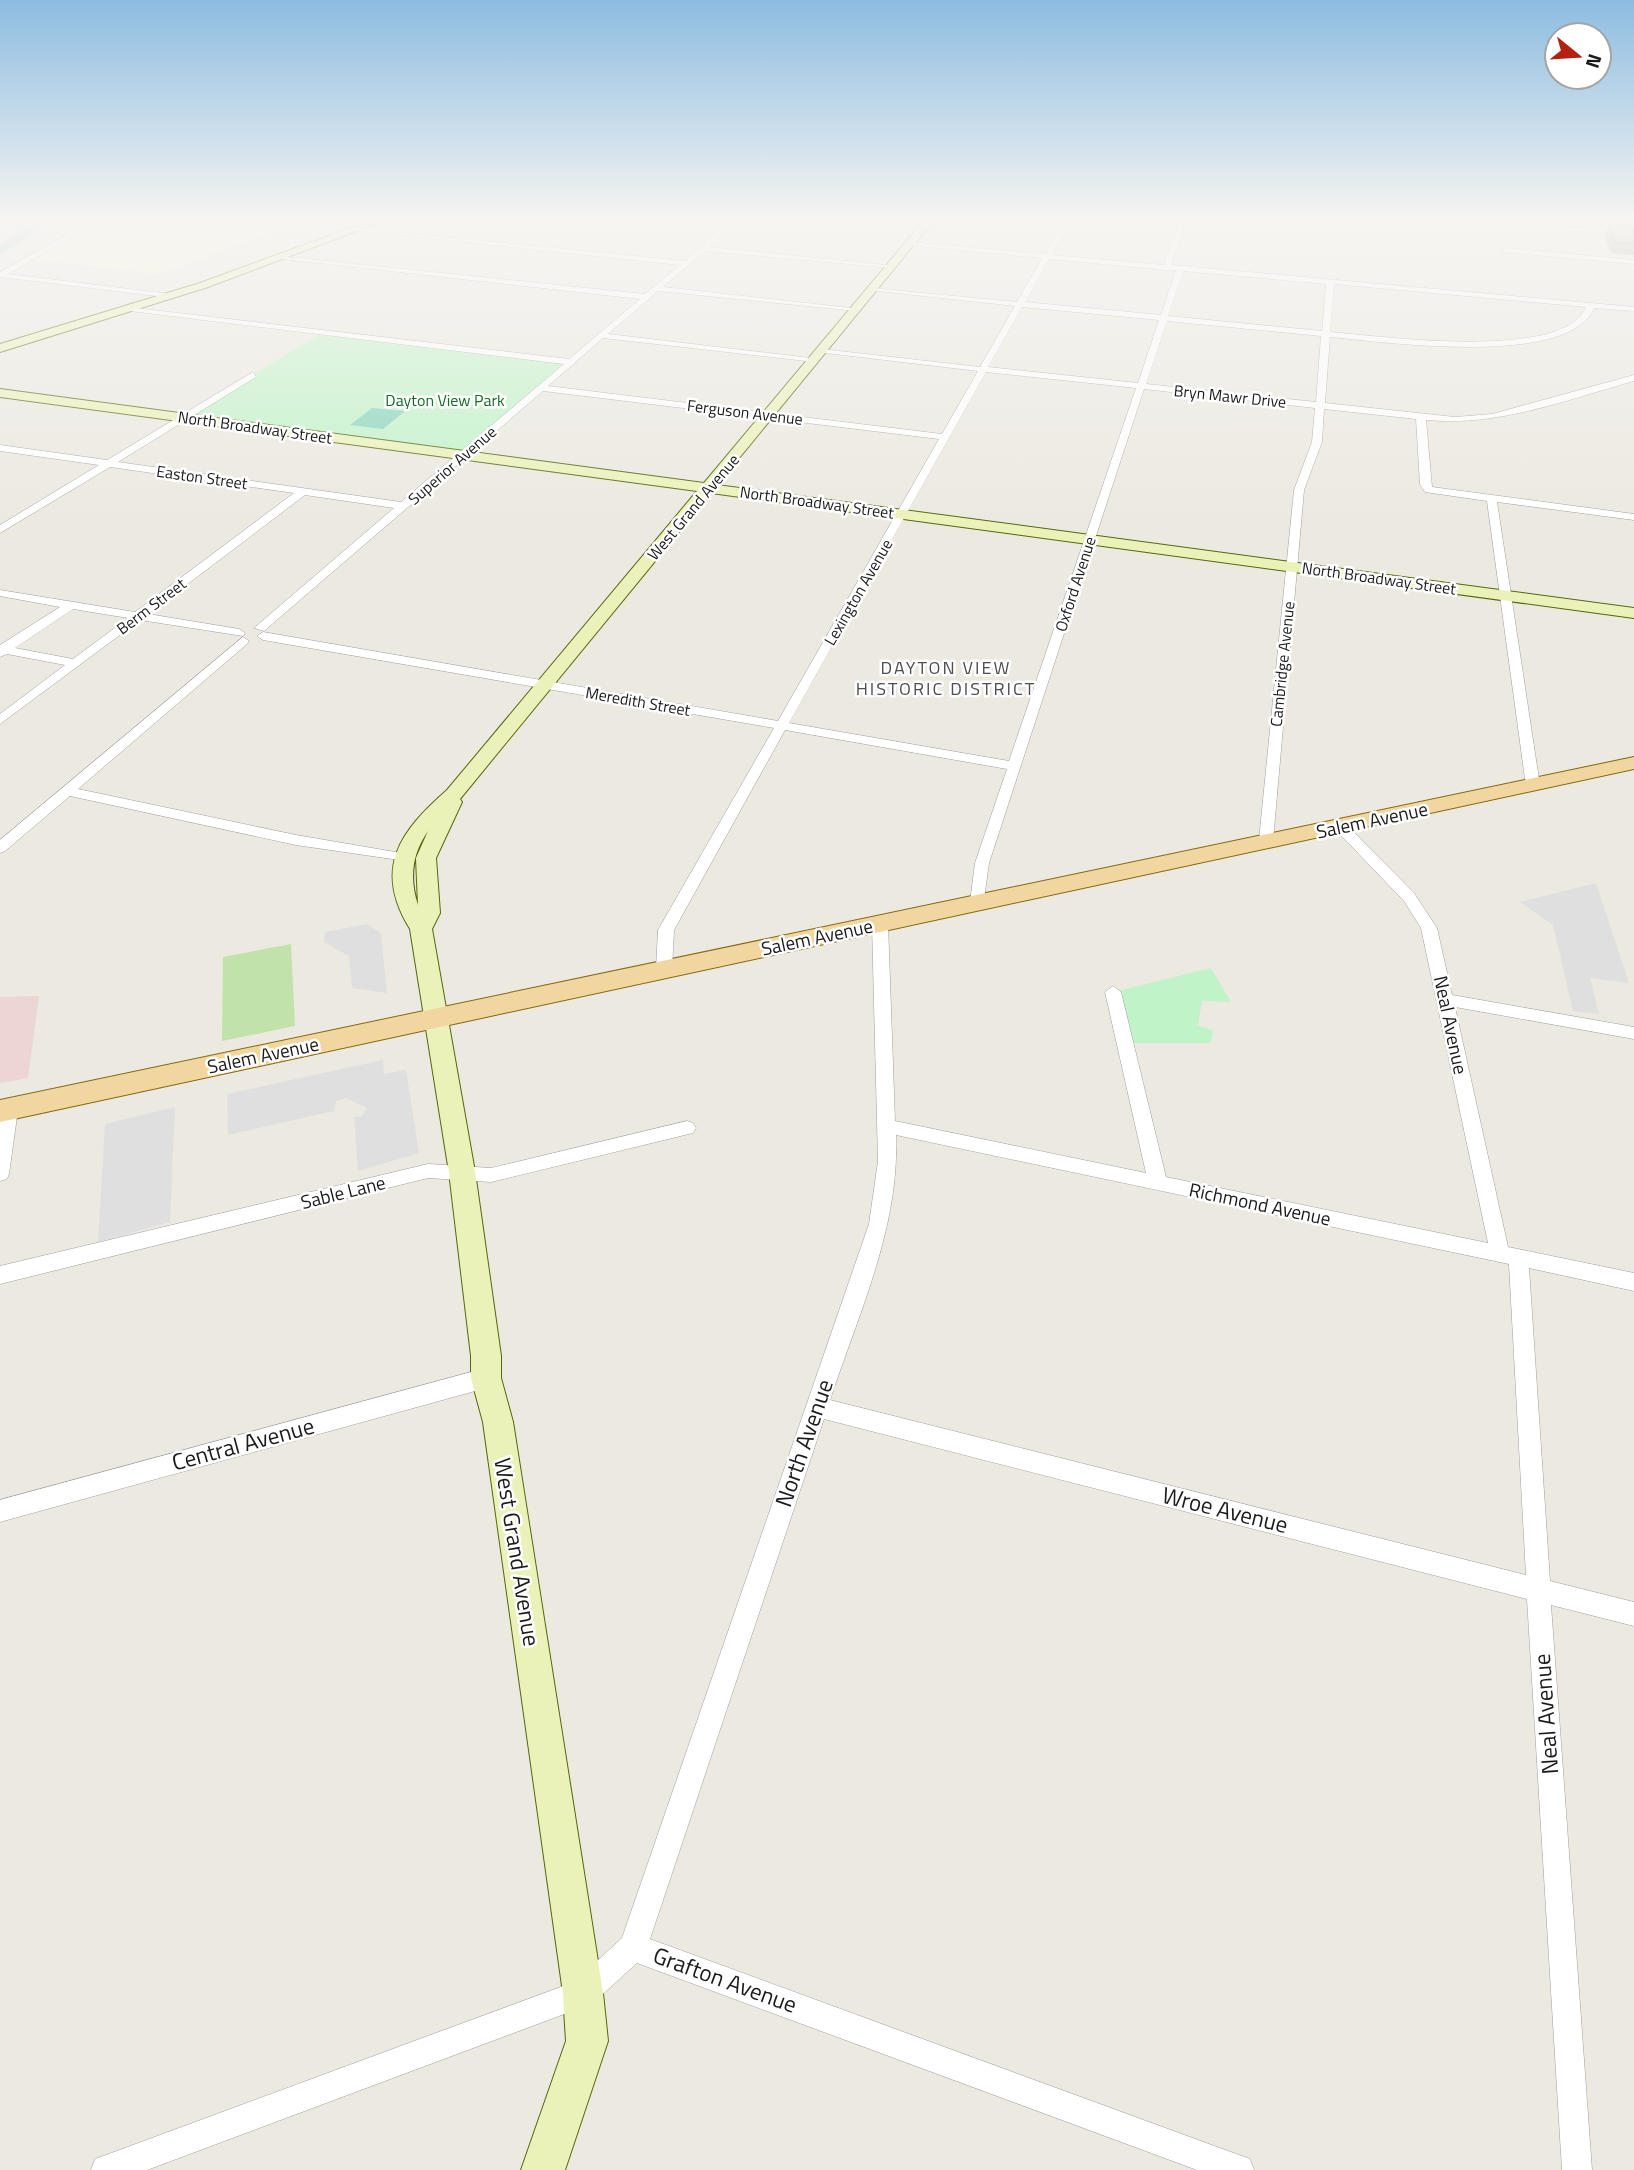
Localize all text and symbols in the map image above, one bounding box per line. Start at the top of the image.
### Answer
north arrow [1543,21,1613,91]
text: N [1579,51,1610,72]
street label: Bryn Mawr Drive [1173,378,1287,414]
park label: Dayton View Park [385,388,505,412]
street label: Ferguson Avenue [686,393,804,431]
street label: North Broadway Street [177,404,334,450]
street label: Superior Avenue [403,420,501,510]
street label: West Grand Avenue [641,449,745,565]
street label: Easton Street [155,459,249,495]
street label: North Broadway Street [739,479,896,525]
street label: Oxford Avenue [1048,533,1102,635]
street label: Lexington Avenue [818,534,898,650]
street label: North Broadway Street [1301,555,1458,601]
street label: Berm Street [111,572,191,640]
street label: Cambridge Avenue [1263,600,1301,728]
district label: DAYTON VIEW HISTORIC DISTRICT [856,654,1036,702]
street label: Meredith Street [584,680,693,722]
street label: Salem Avenue [1313,794,1430,845]
street label: Salem Avenue [758,911,875,962]
street label: Neal Avenue [1427,973,1476,1077]
street label: Salem Avenue [204,1029,321,1080]
street label: Sable Lane [297,1167,388,1216]
street label: Richmond Avenue [1187,1174,1334,1233]
street label: North Avenue [765,1374,842,1511]
street label: Central Avenue [168,1408,318,1479]
street label: West Grand Avenue [485,1455,550,1649]
street label: Wroe Avenue [1159,1477,1292,1542]
street label: Neal Avenue [1524,1653,1567,1776]
street label: Grafton Avenue [648,1937,802,2022]

